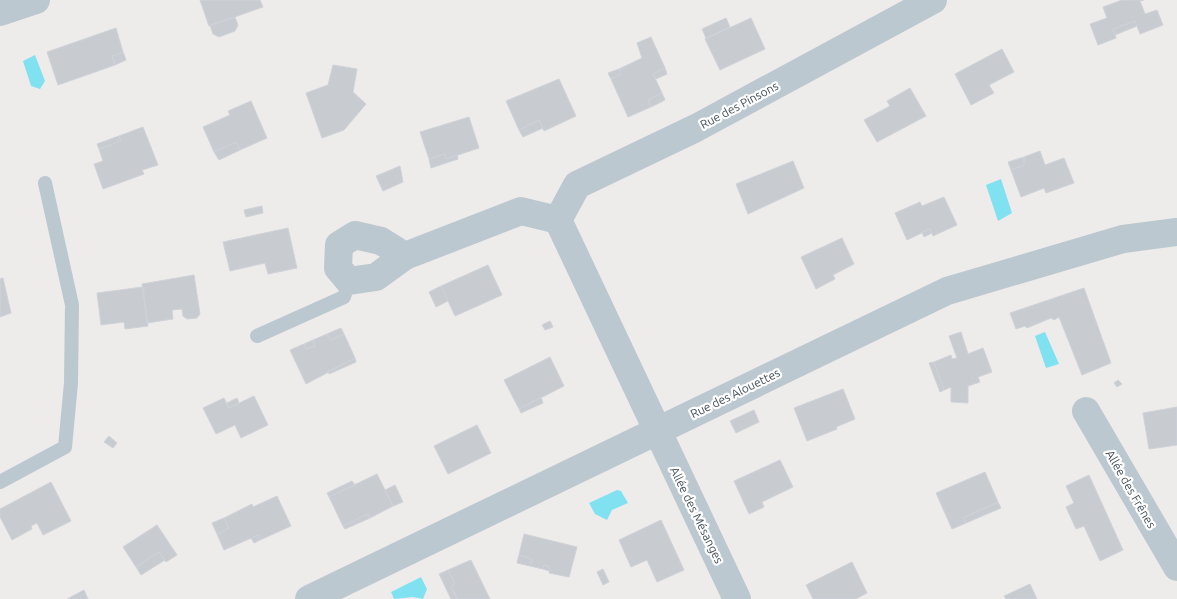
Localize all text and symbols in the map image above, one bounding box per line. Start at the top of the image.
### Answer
street label: Rue des Pinsons [698,79,780,131]
street label: Rue des Alouettes [688,366,782,420]
street label: Allée des Frênes [1103,448,1159,530]
street label: Allée des Mésanges [668,465,726,565]

